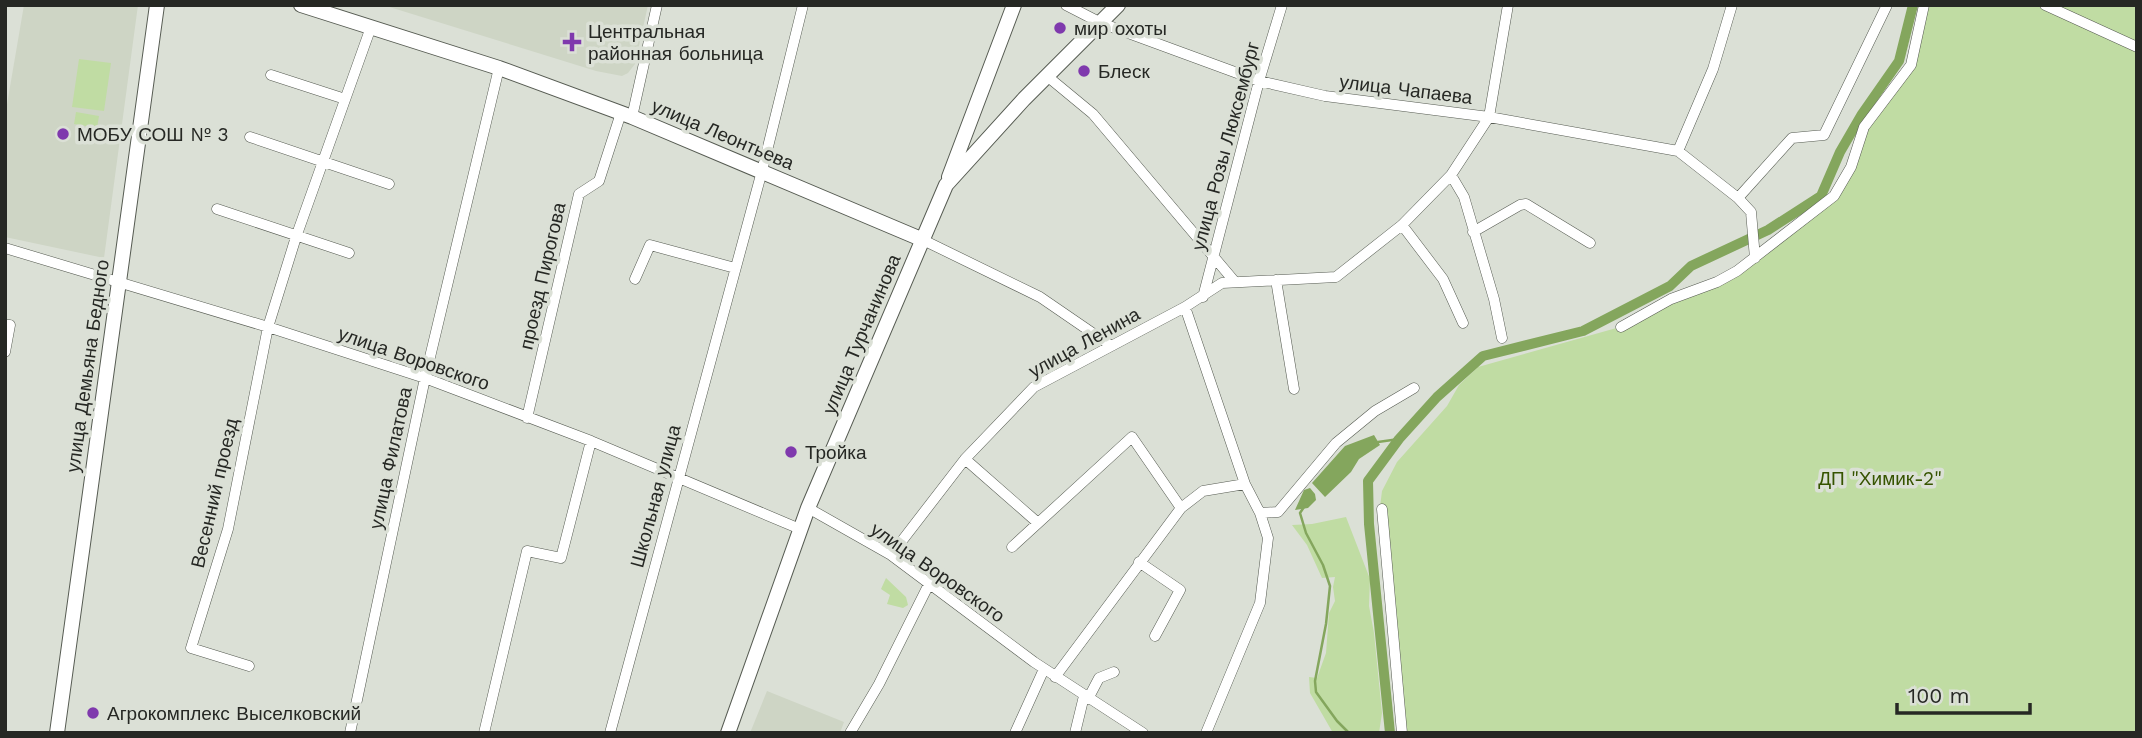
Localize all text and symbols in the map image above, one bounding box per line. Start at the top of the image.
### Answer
place label: мир охоты [1074,17,1167,40]
place label: Центральная районная больница [588,20,764,65]
marker: мир охоты [1052,20,1068,36]
marker: Центральная районная больница [562,32,582,52]
street label: улица Розы Люксембург [1187,39,1264,253]
place label: Блеск [1098,60,1150,83]
marker: Блеск [1076,63,1092,79]
street label: улица Чапаева [1338,70,1474,109]
street label: улица Леонтьева [648,94,798,175]
place label: МОБУ СОШ № 3 [77,123,229,146]
marker: МОБУ СОШ № 3 [55,126,71,142]
street label: проезд Пирогова [514,200,571,352]
street label: улица Турчанинова [817,250,906,418]
street label: улица Демьяна Бедного [61,258,114,474]
street label: улица Ленина [1024,302,1144,383]
street label: улица Воровского [335,322,493,395]
street label: улица Филатова [364,385,417,531]
street label: Весенний проезд [186,416,243,570]
street label: Школьная улица [625,422,686,570]
place label: Тройка [805,441,867,464]
marker: Тройка [783,444,799,460]
park label: ДП "Химик-2" [1818,467,1942,490]
street label: улица Воровского [866,517,1009,627]
scale bar [1897,672,2030,716]
text: 100 m [1908,683,1970,708]
place label: Агрокомплекс Выселковский [107,702,361,725]
marker: Агрокомплекс Выселковский [85,705,101,721]

